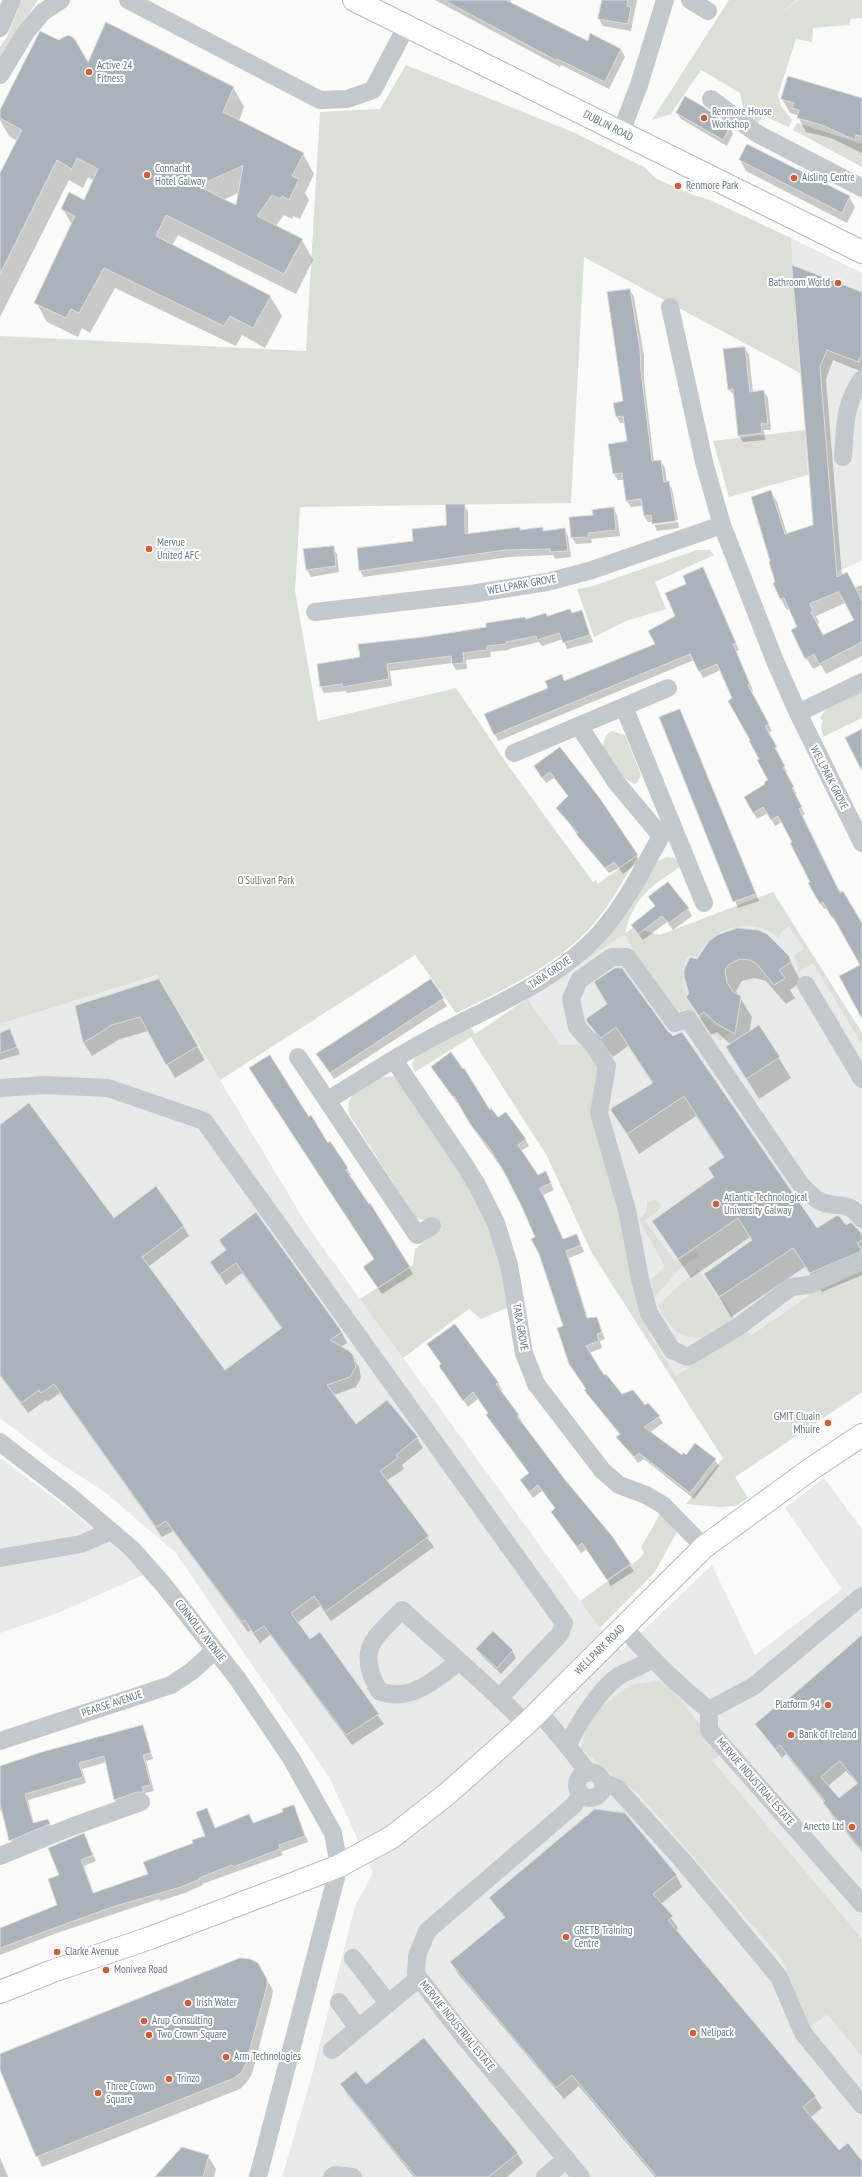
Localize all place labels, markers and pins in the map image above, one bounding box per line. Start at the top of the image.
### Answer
place label: Active 24 Fitness [97,59,132,85]
marker: Active 24 Fitness [84,67,94,77]
place label: Renmore House Workshop [712,105,772,131]
marker: Renmore House Workshop [699,113,709,123]
place label: Connacht Hotel Galway [155,162,205,188]
marker: Connacht Hotel Galway [142,170,152,180]
place label: Aisling Centre [802,171,855,185]
marker: Aisling Centre [789,173,799,183]
place label: Renmore Park [686,179,738,193]
marker: Renmore Park [673,181,683,191]
place label: Bathroom World [768,276,830,290]
marker: Bathroom World [833,278,843,288]
place label: Mervue United AFC [157,536,199,562]
marker: Mervue United AFC [144,544,154,554]
place label: Atlantic Technological University Galway [724,1191,807,1217]
marker: Atlantic Technological University Galway [711,1199,721,1209]
place label: GMIT Cluain Mhuire [774,1410,820,1436]
marker: GMIT Cluain Mhuire [823,1418,833,1428]
place label: Platform 94 [775,1698,820,1712]
marker: Platform 94 [823,1700,833,1710]
place label: Bank of Ireland [799,1728,856,1742]
marker: Bank of Ireland [786,1730,796,1740]
place label: Anecto Ltd [804,1820,844,1834]
marker: Anecto Ltd [847,1822,857,1832]
place label: GRETB Training Centre [574,1924,632,1950]
marker: GRETB Training Centre [561,1932,571,1942]
place label: Clarke Avenue [65,1945,119,1959]
marker: Clarke Avenue [52,1947,62,1957]
place label: Monivea Road [114,1963,167,1977]
marker: Monivea Road [101,1965,111,1975]
place label: Irish Water [196,1996,237,2010]
marker: Irish Water [183,1998,193,2008]
place label: Arup Consulting [152,2014,212,2028]
marker: Arup Consulting [139,2016,149,2026]
place label: Nelipack [701,2026,734,2040]
place label: Two Crown Square [157,2028,227,2042]
marker: Nelipack [688,2028,698,2038]
marker: Two Crown Square [144,2030,154,2040]
place label: Arm Technologies [234,2050,301,2064]
marker: Arm Technologies [221,2052,231,2062]
place label: Trinzo [177,2072,200,2086]
marker: Trinzo [164,2074,174,2084]
place label: Three Crown Square [106,2080,154,2106]
marker: Three Crown Square [93,2088,103,2098]

